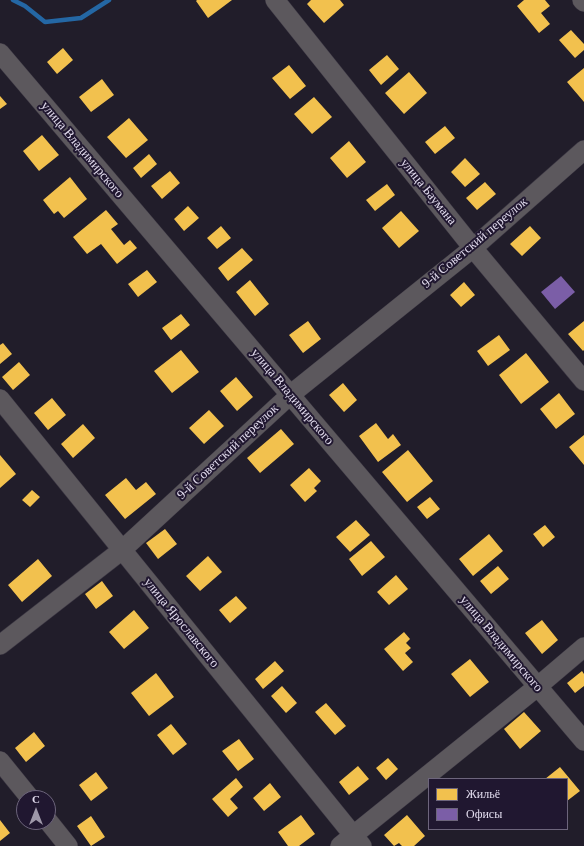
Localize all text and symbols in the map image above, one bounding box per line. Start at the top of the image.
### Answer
street label: улица Владимирского [37,99,127,201]
street label: улица Баумана [396,156,460,228]
street label: 9-й Советский переулок [419,194,531,292]
street label: улица Владимирского [247,346,337,448]
street label: 9-й Советский переулок [174,401,282,503]
street label: улица Ярославского [140,575,222,671]
street label: улица Владимирского [456,593,546,695]
legend [428,778,568,830]
text: Жильё [466,787,500,801]
north arrow [16,790,56,830]
text: С [32,793,40,805]
text: Офисы [466,807,502,821]

